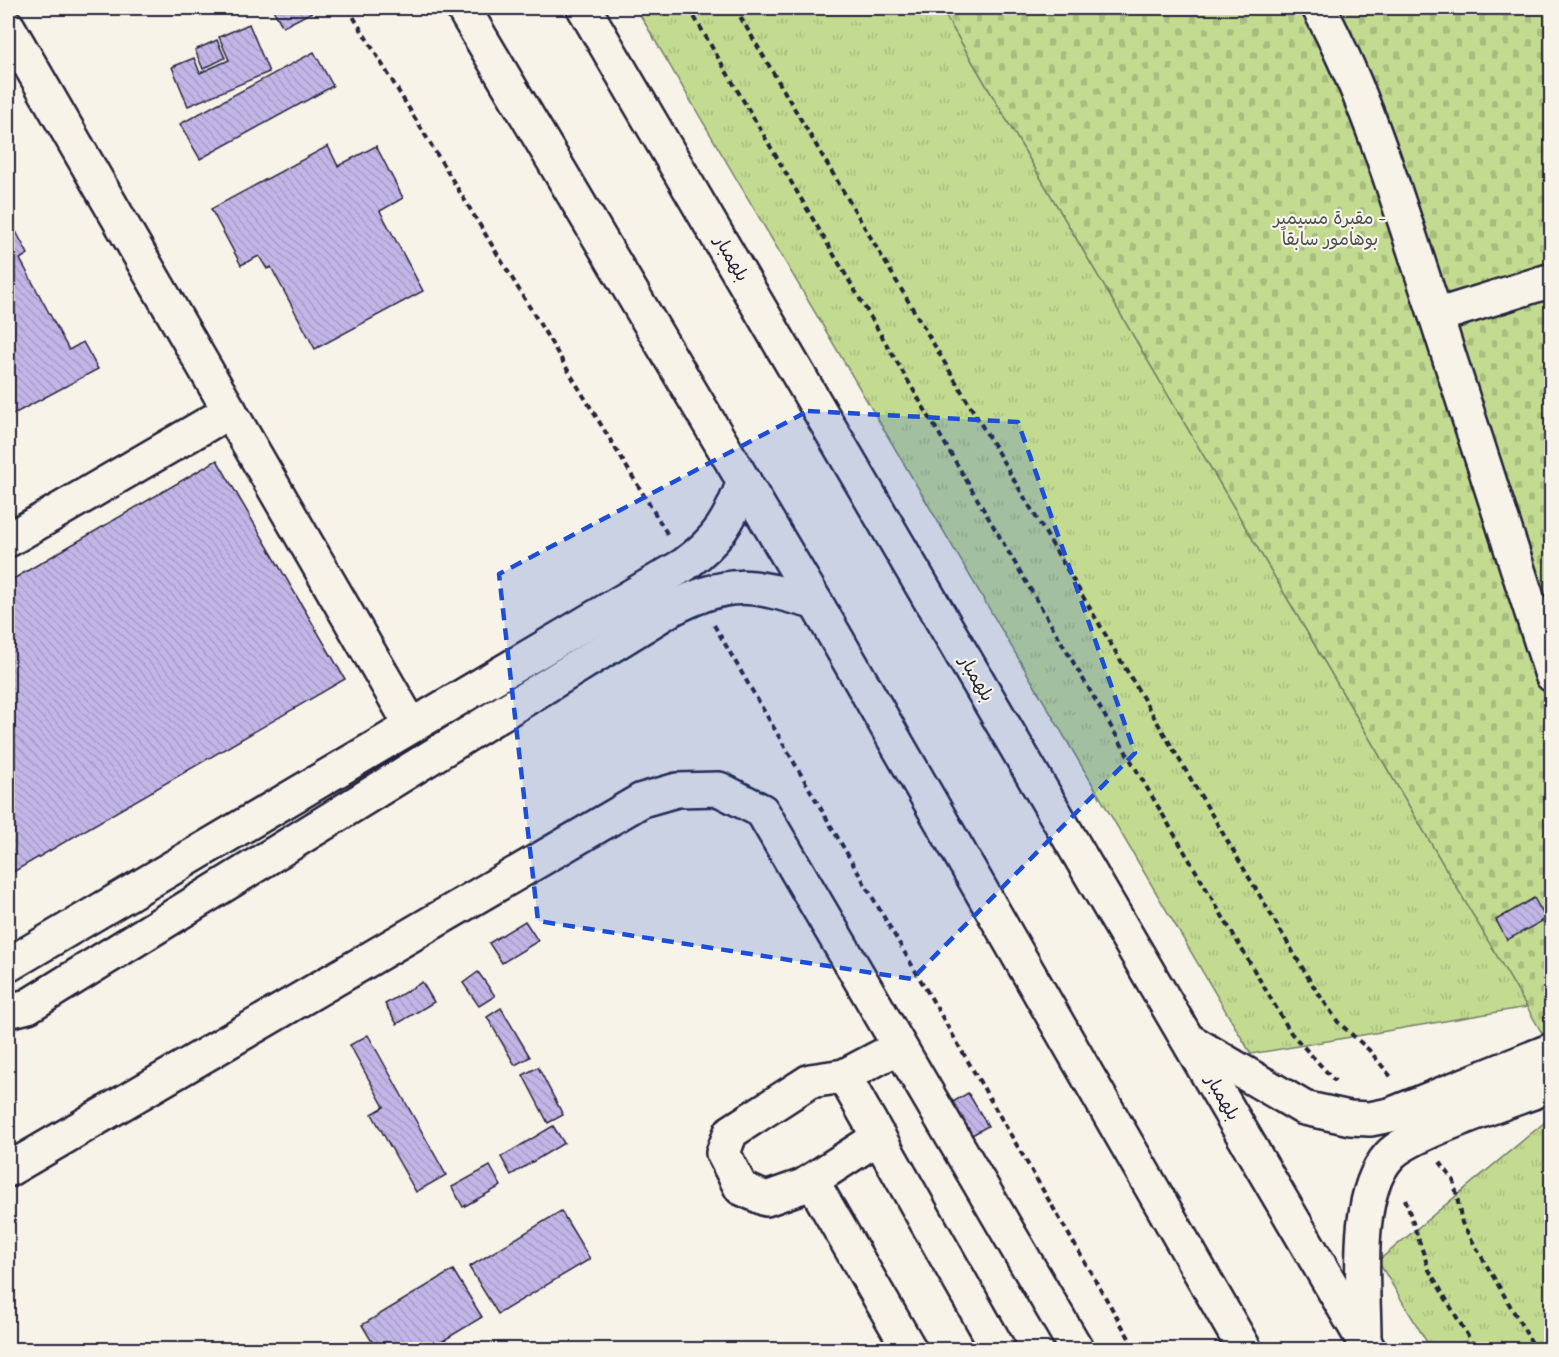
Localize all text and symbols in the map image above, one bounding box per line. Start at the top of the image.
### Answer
park label: مقبرة مسيمير - بوهامور سابقاً [1272,207,1386,252]
street label: بلهمبار [707,230,754,286]
street label: بلهمبار [952,650,999,706]
street label: بلهمبار [1198,1069,1245,1125]

